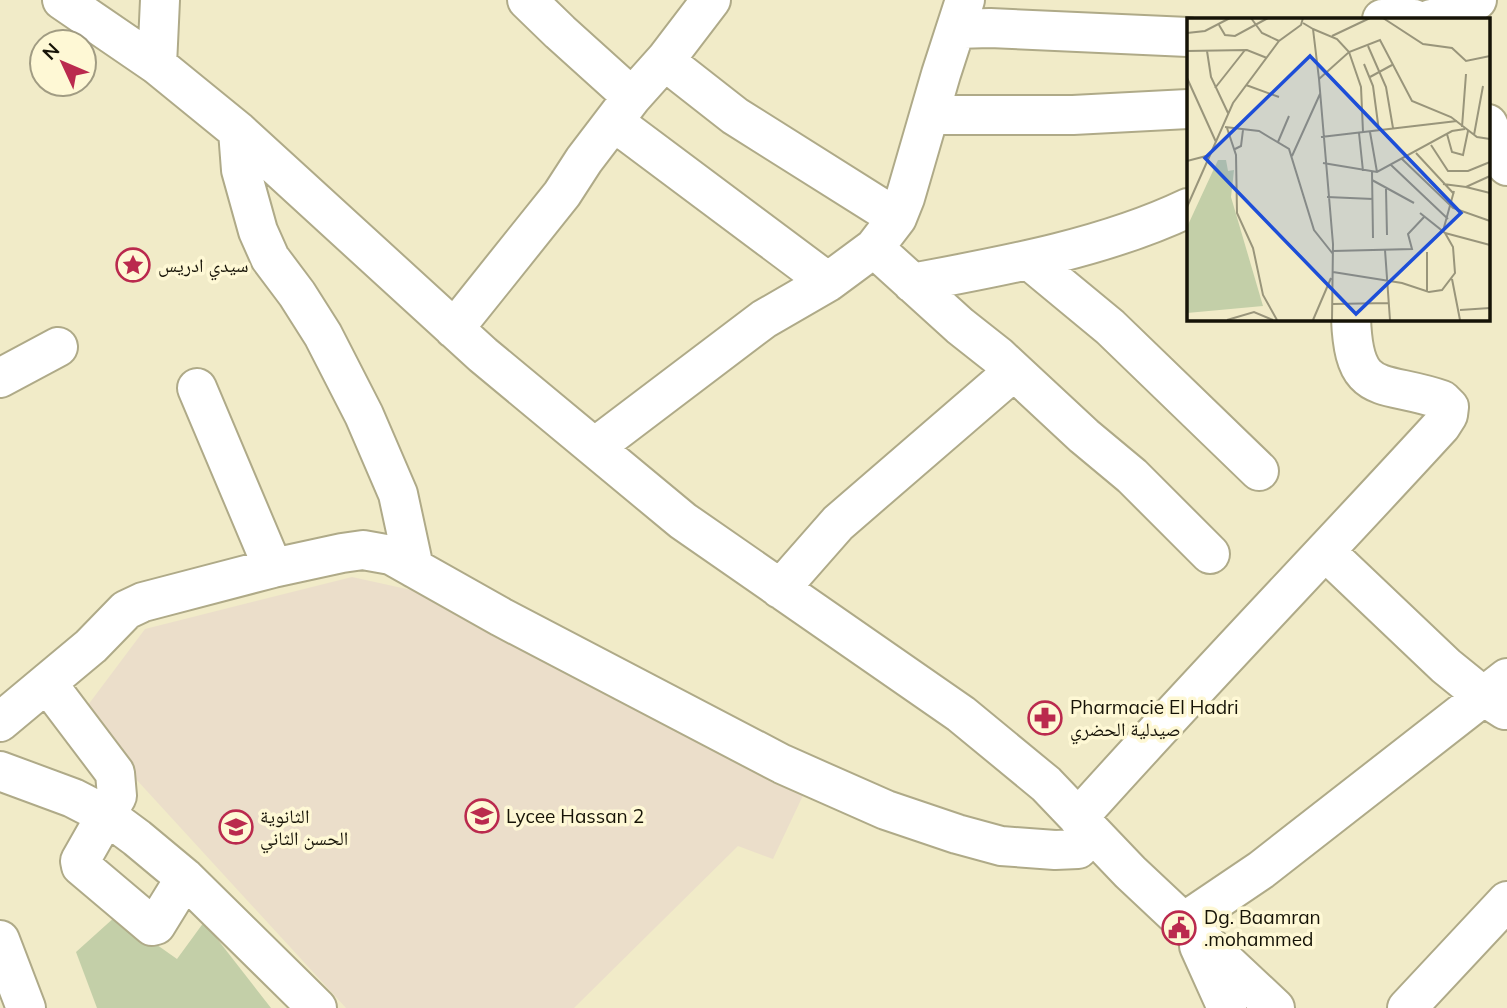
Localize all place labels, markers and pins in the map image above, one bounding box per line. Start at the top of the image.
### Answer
place icon: سيدي ادريس [114,246,152,284]
place label: سيدي ادريس [158,253,249,281]
place label: Pharmacie El Hadri صيدلية الحضري [1070,695,1239,745]
pharmacy icon: Pharmacie El Hadri صيدلية الحضري [1026,699,1064,737]
school or university icon: Lycee Hassan 2 [463,797,501,835]
place label: الثانوية الحسن الثاني [260,804,348,854]
place label: Lycee Hassan 2 [506,804,644,828]
school or university icon: الثانوية الحسن الثاني [217,808,255,846]
place label: Dg. Baamran .mohammed [1204,905,1321,951]
public building icon: Dg. Baamran .mohammed [1160,909,1198,947]

